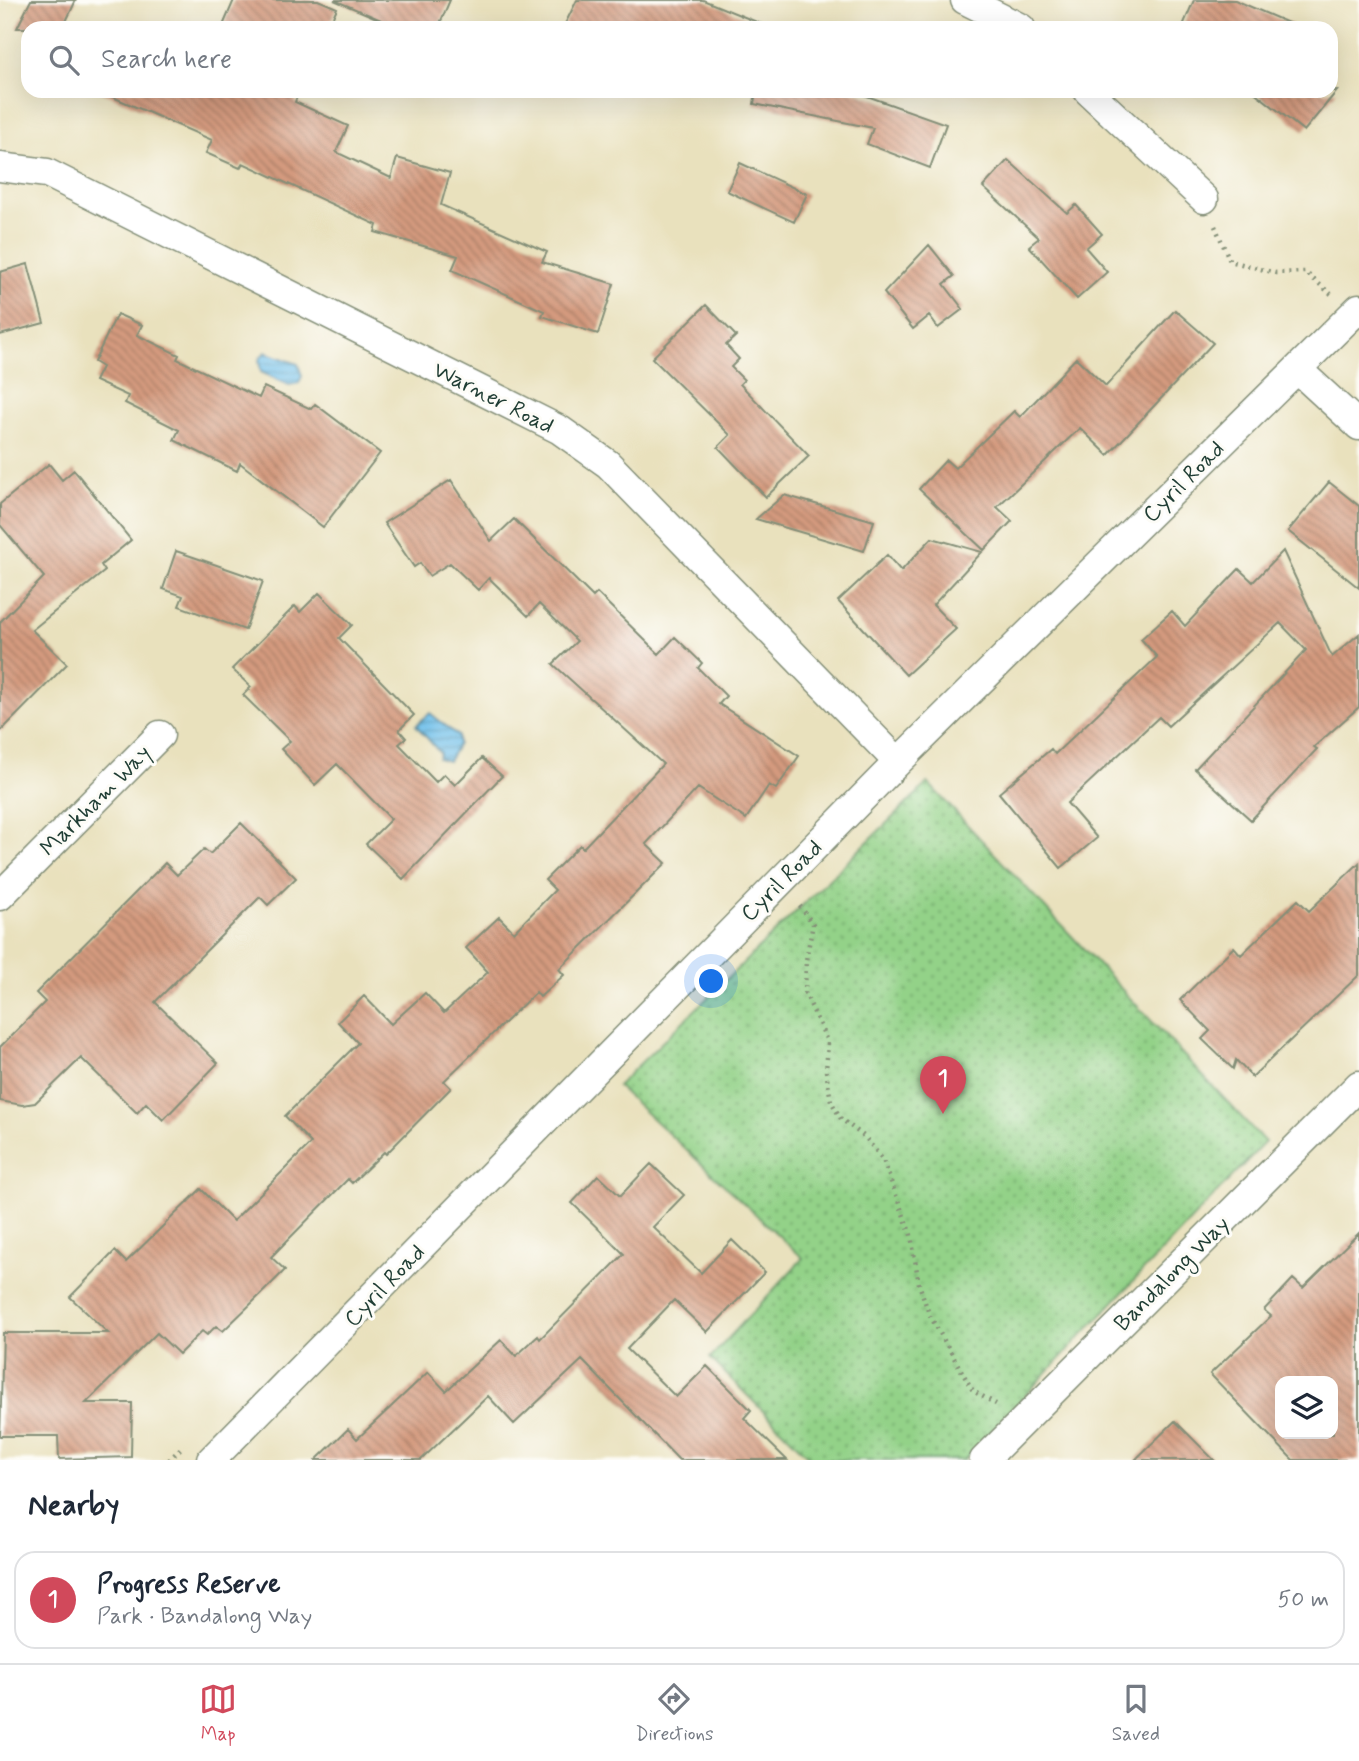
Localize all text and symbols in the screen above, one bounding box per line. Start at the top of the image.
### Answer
search box [21,21,1338,98]
icon: search [45,41,83,79]
text: Search here [101,43,232,77]
street label: Warner Road [428,356,558,442]
street label: Cyril Road [1137,435,1232,530]
street label: Markham Way [34,739,159,864]
street label: Cyril Road [735,834,830,929]
your location [694,964,728,998]
pin: 1 [920,1056,966,1114]
street label: Bandalong Way [1108,1210,1238,1340]
street label: Cyril Road [338,1238,432,1334]
map controls [1275,1376,1338,1439]
button: layers [1275,1376,1338,1439]
text: Nearby [28,1486,119,1525]
text: Progress Reserve [97,1568,280,1602]
text: 1 [48,1585,58,1615]
text: 50 m [1278,1585,1329,1615]
text: Park · Bandalong Way [97,1602,312,1632]
tab: Map [199,1680,237,1747]
tab: Directions [635,1680,714,1747]
tab: Saved [1112,1680,1160,1747]

